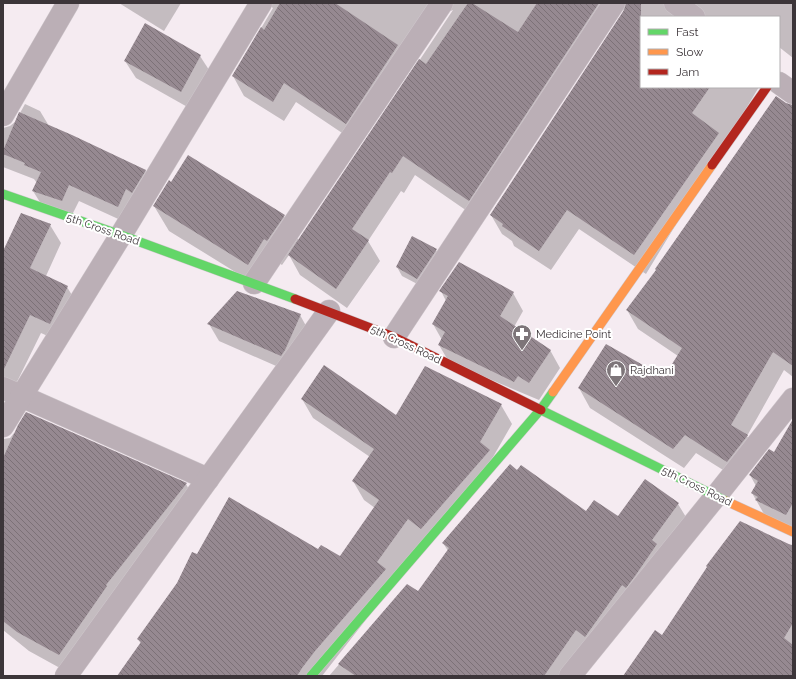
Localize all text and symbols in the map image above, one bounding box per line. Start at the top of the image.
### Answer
legend [640,16,780,88]
text: Fast [676,25,699,39]
text: Slow [676,45,703,59]
text: Jam [676,65,699,79]
street label: 5th Cross Road [65,211,141,248]
street label: 5th Cross Road [368,322,443,367]
pharmacy icon: Medicine Point [511,323,533,351]
place label: Medicine Point [536,328,611,341]
shop icon: Rajdhani [605,359,627,387]
place label: Rajdhani [630,364,674,377]
street label: 5th Cross Road [660,464,734,509]

